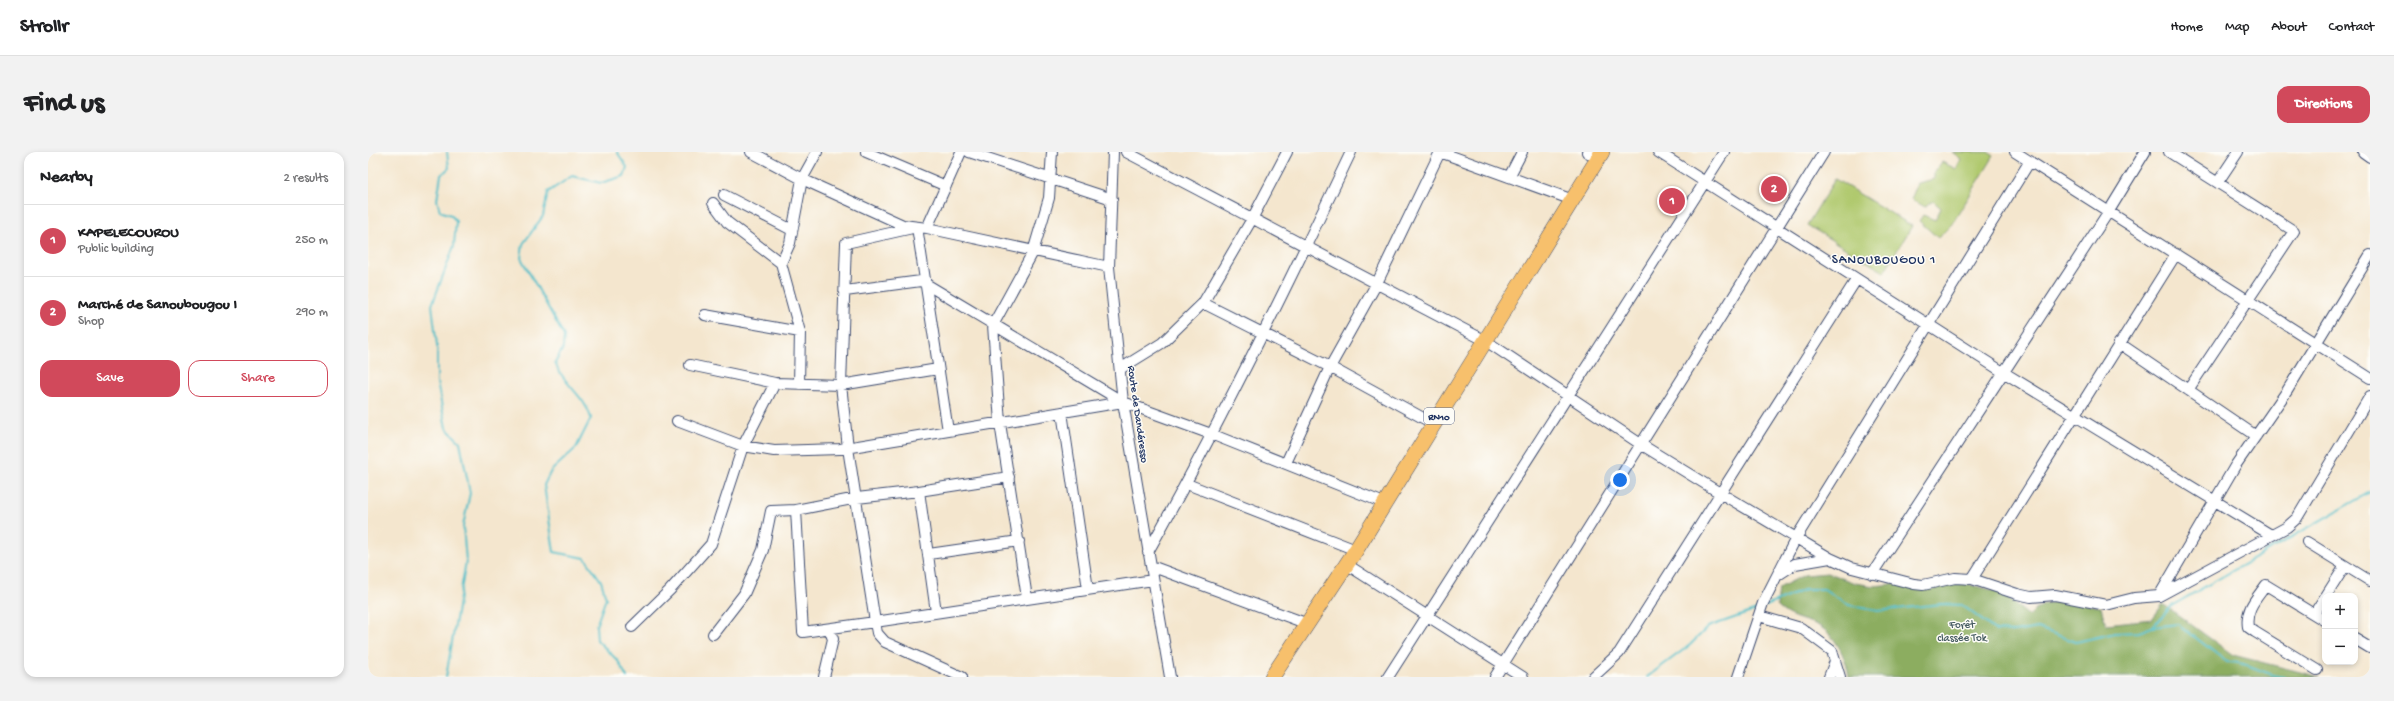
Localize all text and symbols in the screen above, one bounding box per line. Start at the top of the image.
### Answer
text: Strollr [20,16,68,39]
text: Home [2171,19,2203,36]
text: Map [2225,19,2249,36]
text: About [2271,19,2307,36]
text: Contact [2329,19,2374,36]
button: Directions [2277,86,2370,123]
text: Find us [24,88,104,121]
text: Nearby [40,168,93,188]
text: 2 results [283,171,328,186]
pin: 2 [1761,174,1787,204]
pin: 1 [1659,186,1685,216]
text: KAPELECOUROU [78,224,179,242]
text: 1 [50,233,56,248]
text: 250 m [295,233,328,248]
text: Public building [78,242,154,257]
district label: SANOUBOUGOU 1 [1832,253,1936,268]
text: Marché de Sanoubougou I [78,296,237,314]
text: 2 [50,305,56,320]
text: 290 m [295,305,328,320]
text: Shop [78,314,104,329]
button: Save [40,360,180,397]
button: Share [188,360,328,397]
street label: Route de Dandéresso [1124,365,1150,464]
road number: RN10 [1424,408,1454,424]
your location [1610,470,1630,490]
map controls [2322,593,2358,665]
button: + [2322,593,2358,629]
park label: Forêt classée Tok [1937,620,1988,645]
button: − [2322,629,2358,665]

